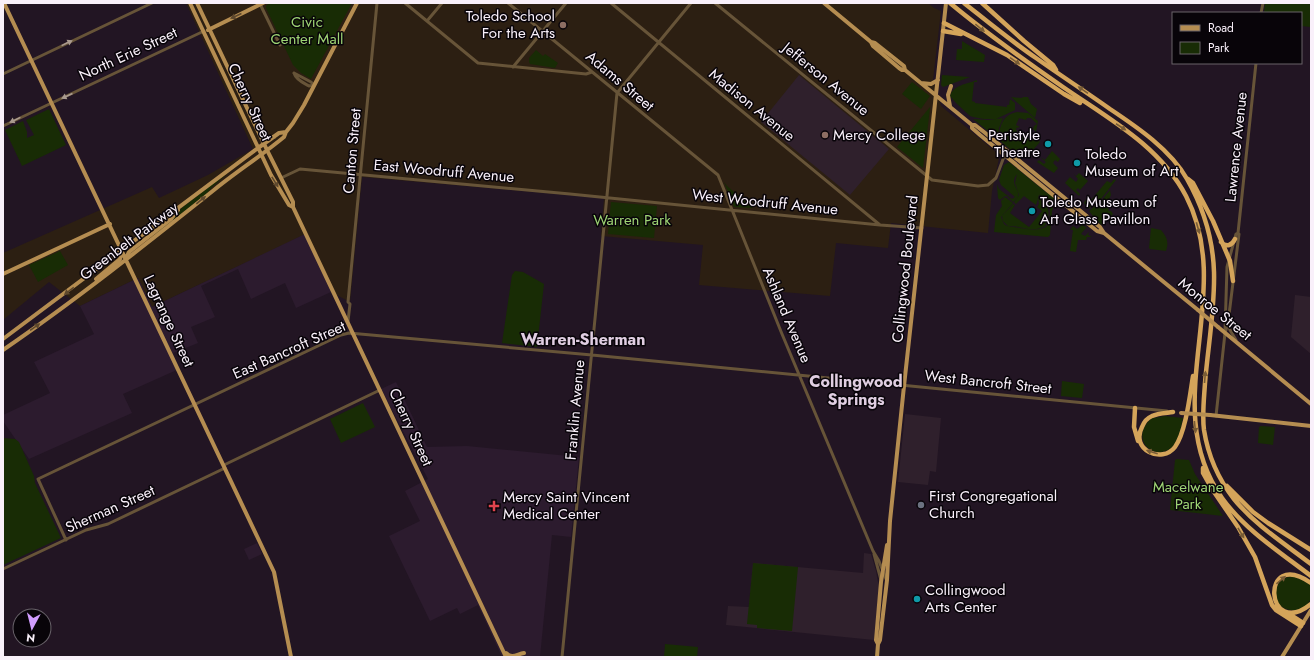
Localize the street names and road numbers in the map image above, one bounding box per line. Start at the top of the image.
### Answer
street label: North Erie Street [75,21,181,86]
street label: Jefferson Avenue [776,36,874,121]
street label: Adams Street [581,46,659,117]
street label: Cherry Street [222,60,278,145]
street label: Madison Avenue [704,63,800,147]
street label: Lawrence Avenue [1219,91,1253,203]
street label: Canton Street [337,107,367,194]
street label: East Woodruff Avenue [373,154,515,188]
street label: West Woodruff Avenue [691,183,839,221]
street label: Collingwood Boulevard [886,194,924,344]
street label: Greenbelt Parkway [75,196,183,285]
street label: Ashland Avenue [757,264,817,367]
street label: Lagrange Street [138,271,200,371]
street label: Monroe Street [1173,272,1257,346]
street label: East Bancroft Street [229,315,349,385]
street label: Franklin Avenue [560,359,590,461]
street label: West Bancroft Street [923,364,1053,400]
street label: Cherry Street [383,385,439,470]
street label: Sherman Street [62,479,159,539]

